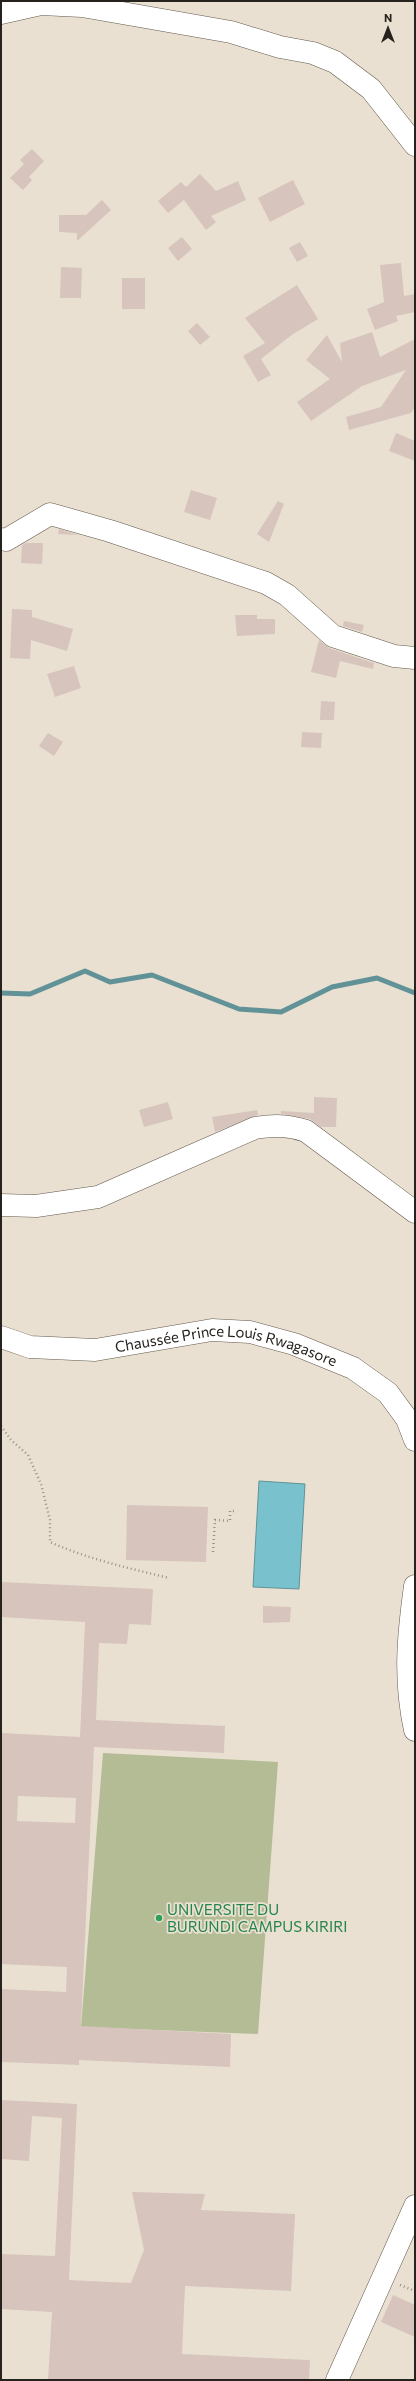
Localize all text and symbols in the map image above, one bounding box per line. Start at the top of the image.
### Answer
north arrow [368,8,408,48]
text: N [384,11,392,24]
street label: Chaussée Prince Louis Rwagasore [113,1321,340,1370]
place label: UNIVERSITE DU BURUNDI CAMPUS KIRIRI [167,1900,348,1935]
marker: UNIVERSITE DU BURUNDI CAMPUS KIRIRI [154,1913,164,1923]

